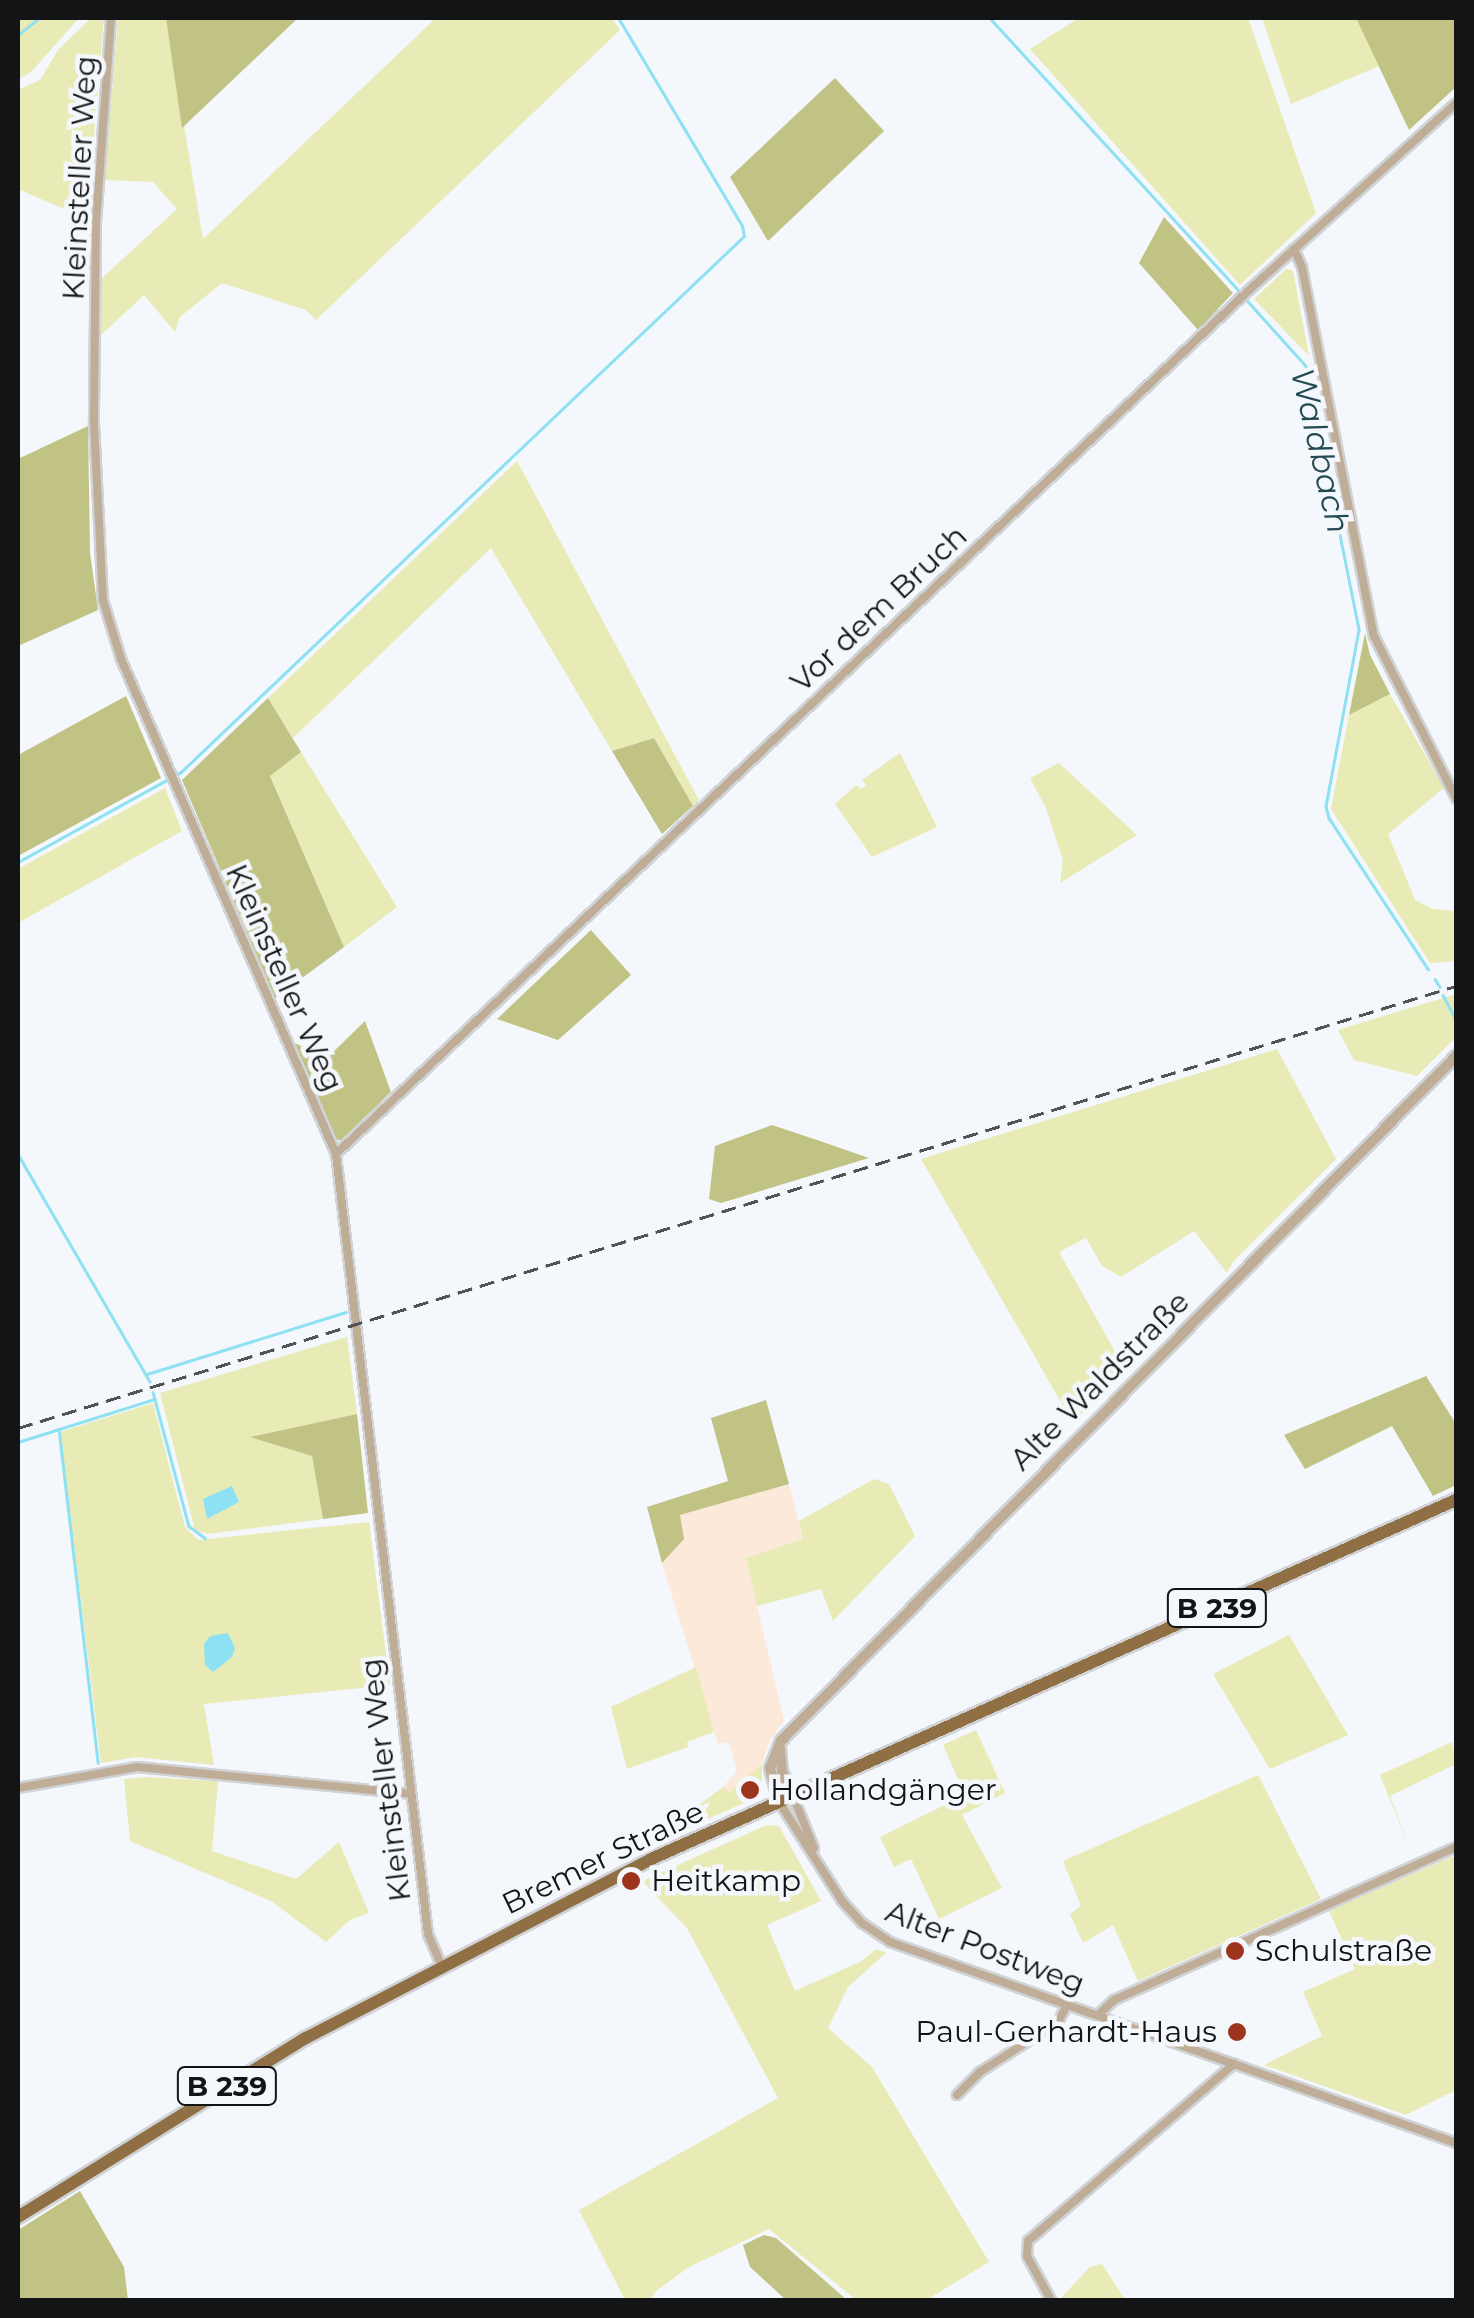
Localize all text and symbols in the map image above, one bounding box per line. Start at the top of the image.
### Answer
street label: Kleinsteller Weg [56,55,104,301]
water label: Waldbach [1282,365,1358,537]
street label: Vor dem Bruch [783,518,975,700]
street label: Kleinsteller Weg [218,859,350,1097]
street label: Alte Waldstraße [1003,1284,1197,1478]
road number: B 239 [1164,1585,1270,1631]
street label: Kleinsteller Weg [353,1656,419,1904]
place label: Hollandgänger [770,1772,997,1808]
marker: Hollandgänger [739,1779,761,1801]
street label: Bremer Straße [496,1794,710,1922]
place label: Heitkamp [651,1863,801,1899]
marker: Heitkamp [620,1870,642,1892]
street label: Alter Postweg [881,1894,1089,2002]
place label: Schulstraße [1255,1933,1432,1969]
marker: Schulstraße [1224,1940,1246,1962]
place label: Paul-Gerhardt-Haus [915,2014,1217,2050]
marker: Paul-Gerhardt-Haus [1226,2021,1248,2043]
road number: B 239 [174,2063,280,2109]

